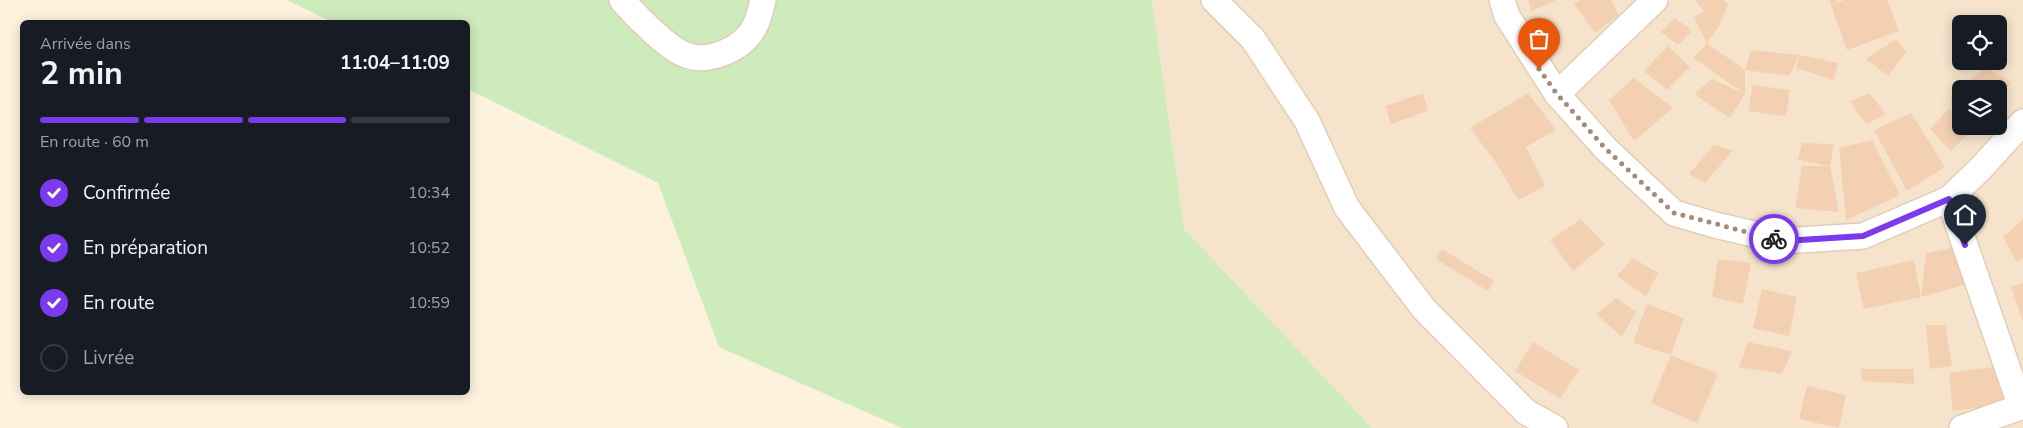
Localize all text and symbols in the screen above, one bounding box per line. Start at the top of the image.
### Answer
map controls [1952,15,2007,135]
button: locate [1952,15,2007,70]
pin [1518,18,1560,69]
icon: bag [1525,25,1553,53]
text: Arrivée dans [40,33,131,55]
text: 11:04–11:09 [340,50,450,76]
text: 2 min [40,52,123,95]
button: layers [1952,80,2007,135]
text: En route · 60 m [40,131,149,153]
icon: check [40,179,68,207]
text: Confirmée [83,180,170,206]
text: 10:34 [408,182,450,204]
pin [1944,194,1986,245]
icon: home [1951,201,1979,229]
courier [1749,214,1799,264]
icon: bike [1760,225,1788,253]
icon: check [40,234,68,262]
text: En préparation [83,235,208,261]
text: 10:52 [408,237,450,259]
icon: check [40,289,68,317]
text: En route [83,290,154,316]
text: 10:59 [408,292,450,314]
text: Livrée [83,345,134,371]

